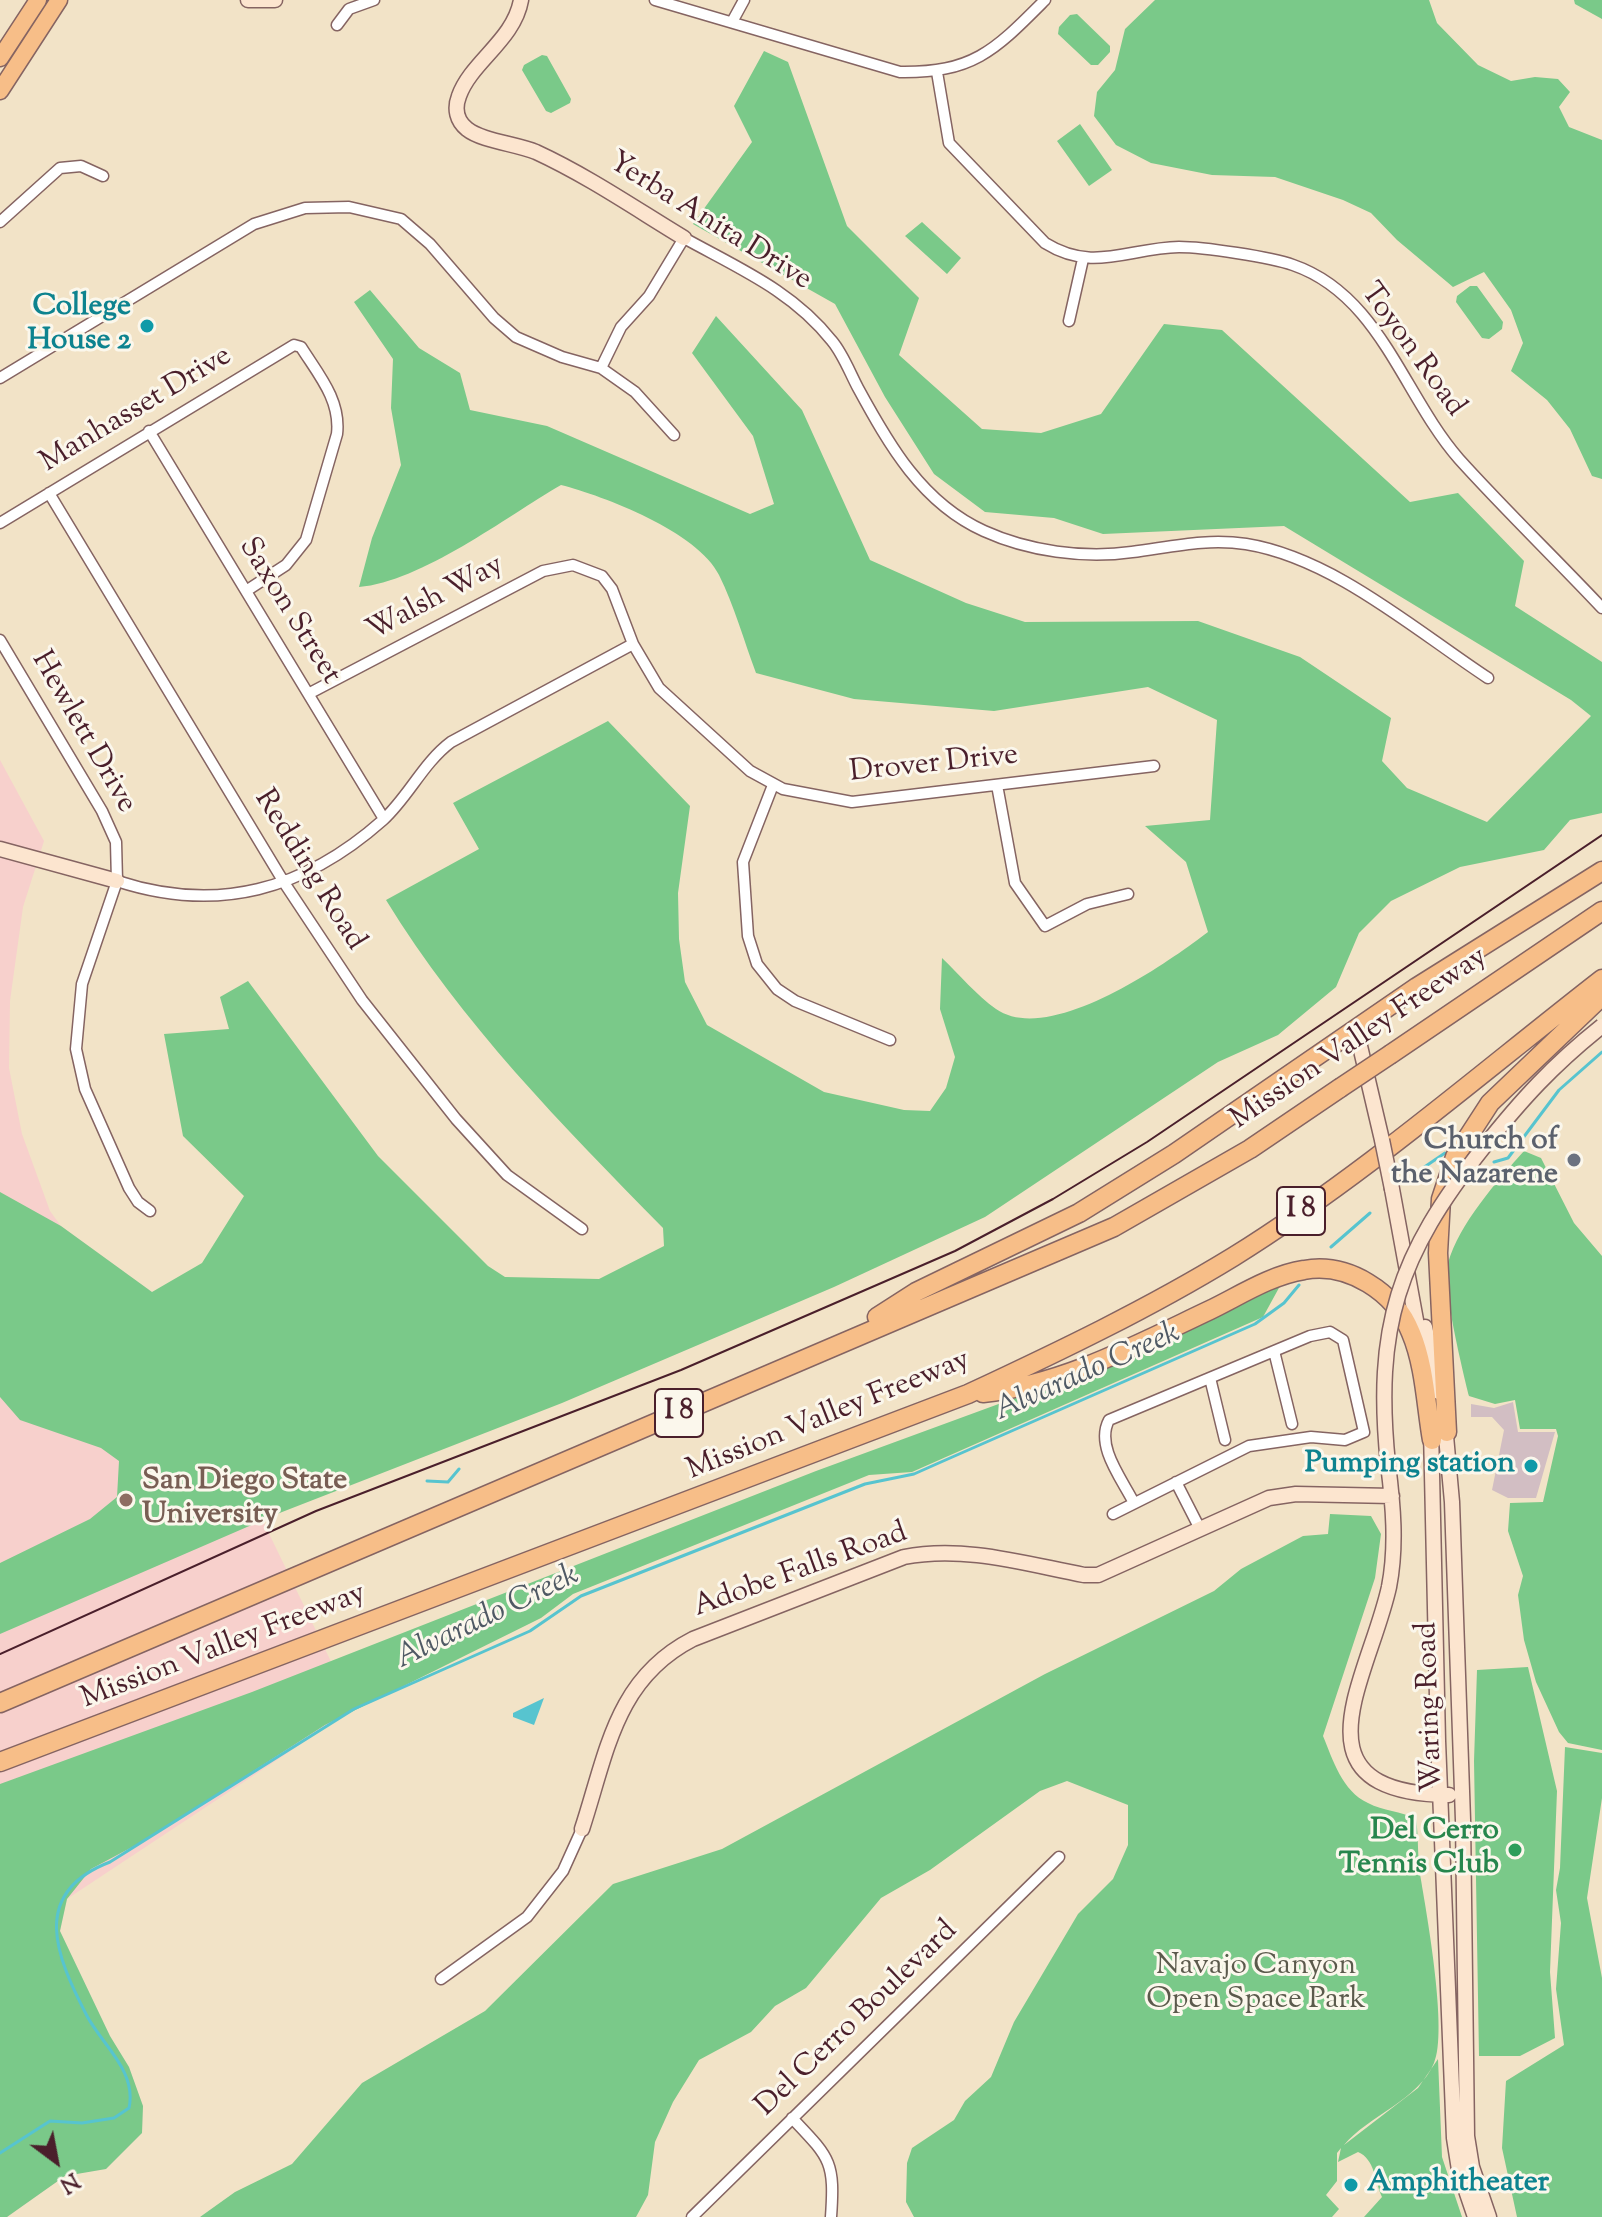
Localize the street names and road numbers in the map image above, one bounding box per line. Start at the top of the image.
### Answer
street label: Yerba Anita Drive [601,146,817,300]
street label: Toyon Road [1350,277,1472,425]
street label: Manhasset Drive [35,340,239,482]
street label: Saxon Street [229,532,347,692]
street label: Walsh Way [362,549,510,651]
street label: Hewlett Drive [21,646,143,820]
street label: Drover Drive [848,739,1020,793]
street label: Redding Road [244,784,372,958]
street label: Mission Valley Freeway [1225,941,1495,1139]
road number: I 8 [1277,1187,1325,1235]
street label: Mission Valley Freeway [682,1344,976,1490]
road number: I 8 [655,1389,703,1437]
street label: Adobe Falls Road [689,1517,913,1627]
street label: Mission Valley Freeway [77,1577,371,1719]
street label: Waring Road [1411,1621,1453,1793]
street label: Del Cerro Boulevard [750,1915,966,2125]

